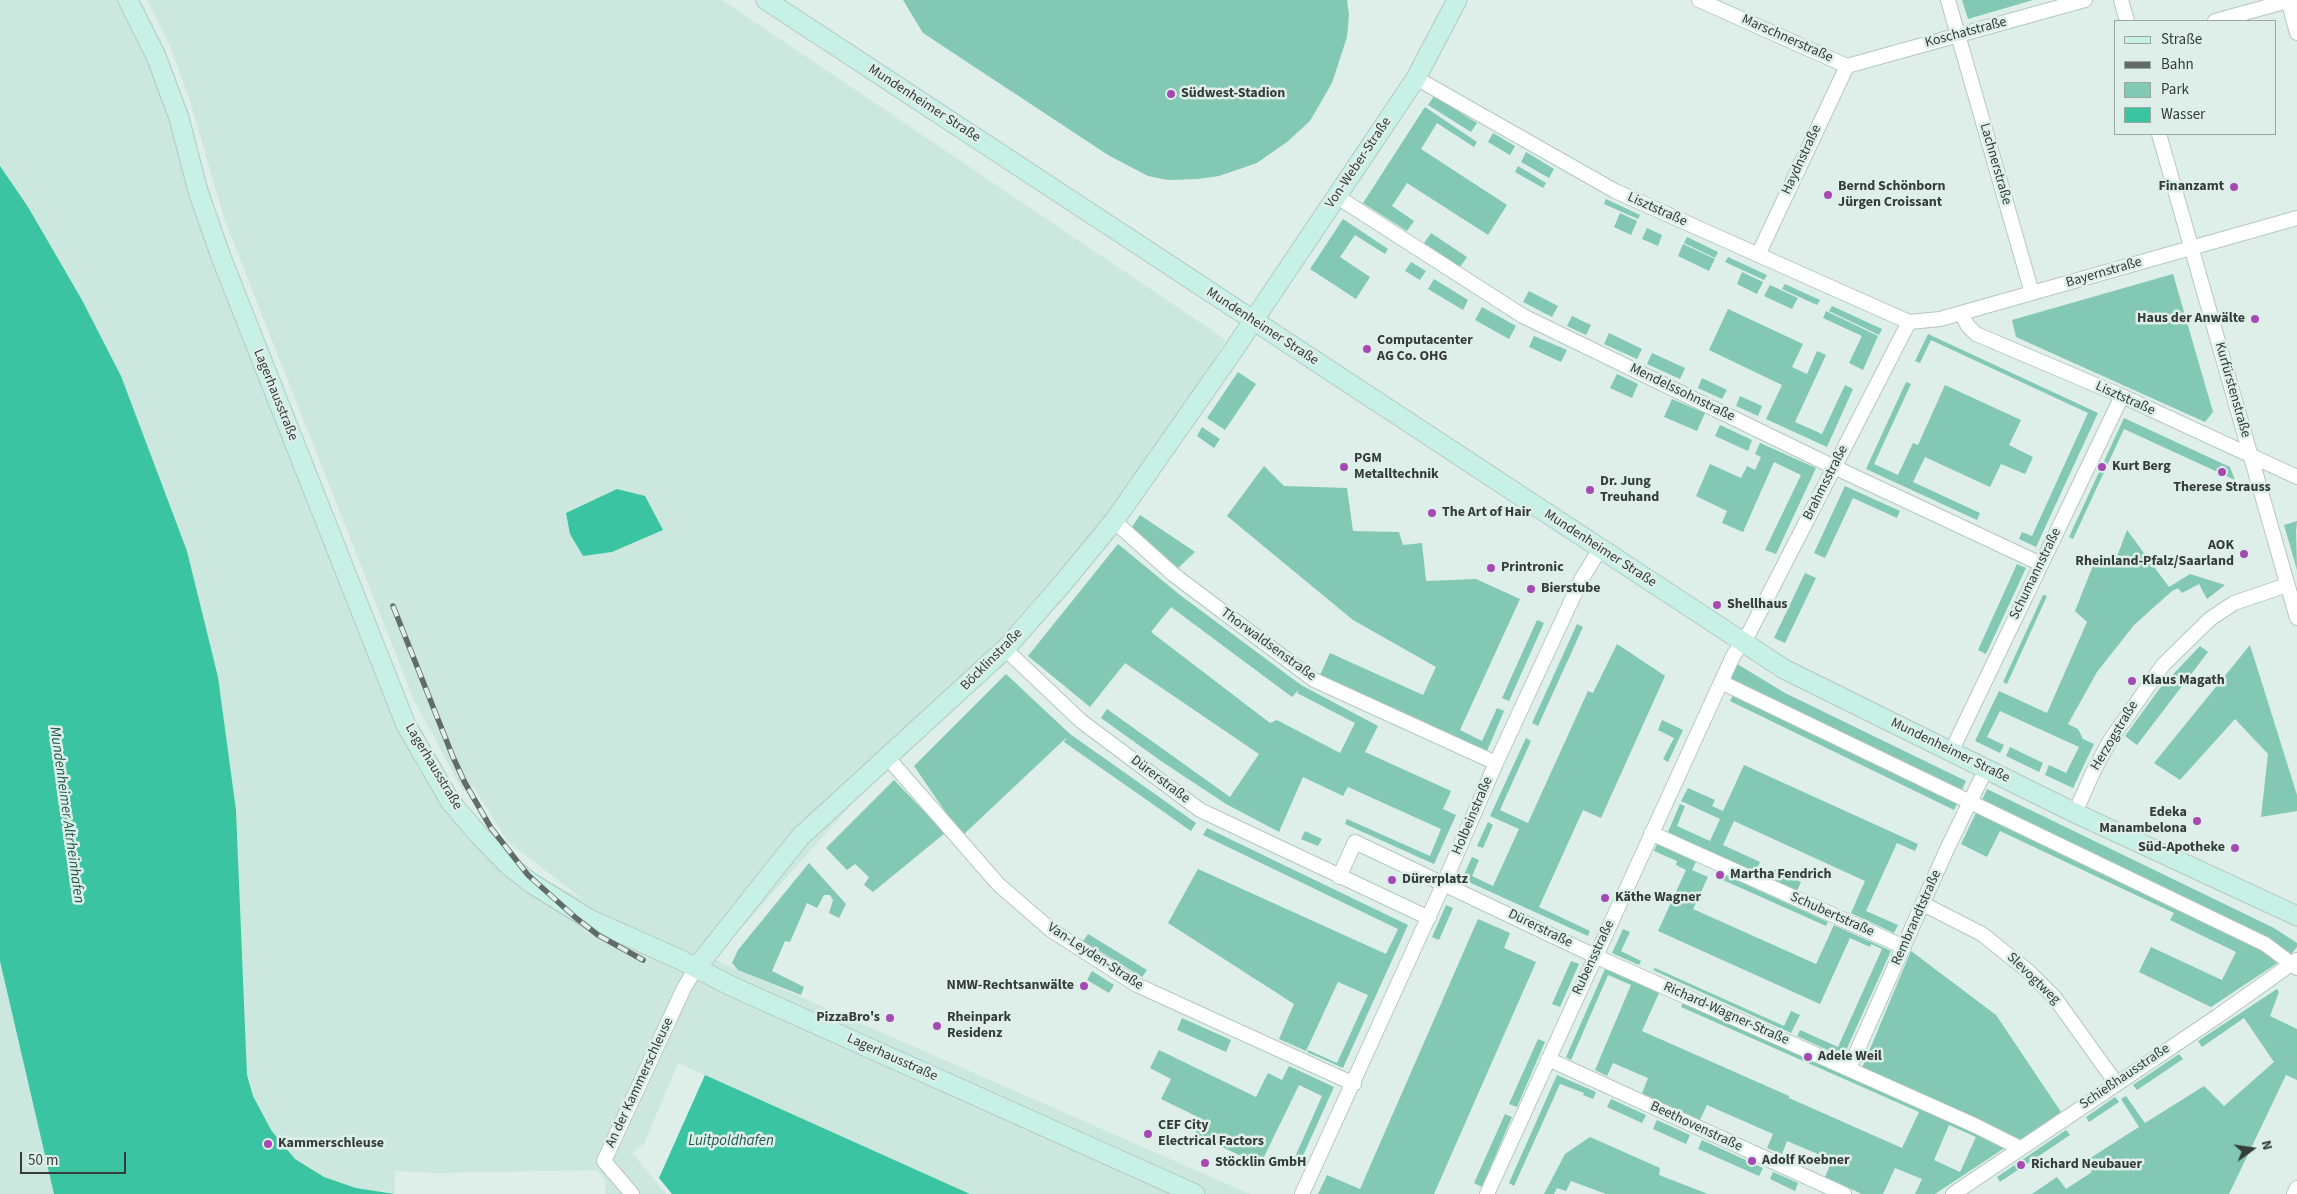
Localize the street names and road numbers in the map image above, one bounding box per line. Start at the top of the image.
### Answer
street label: Marschnerstraße [1739,11,1835,67]
street label: Koschatstraße [1923,14,2009,52]
street label: Mundenheimer Straße [865,61,983,147]
street label: Von-Weber-Straße [1322,114,1396,212]
street label: Lachnerstraße [1975,121,2015,207]
street label: Haydnstraße [1779,122,1825,198]
street label: Lisztstraße [1625,189,1689,231]
street label: Bayernstraße [2064,254,2144,292]
street label: Mundenheimer Straße [1203,284,1321,370]
street label: Kurfürstenstraße [2210,340,2254,440]
street label: Lagerhausstraße [249,347,301,443]
street label: Mendelssohnstraße [1627,360,1737,426]
street label: Lisztstraße [2093,378,2157,420]
street label: Brahmsstraße [1800,443,1852,523]
street label: Mundenheimer Straße [1541,506,1659,592]
street label: Schumannstraße [2007,525,2065,623]
street label: Thorwaldsenstraße [1217,605,1319,685]
street label: Böcklinstraße [958,626,1026,694]
street label: Herzogstraße [2088,698,2142,774]
street label: Mundenheimer Straße [1888,715,2012,787]
street label: Lagerhausstraße [401,721,465,813]
street label: Dürerstraße [1127,752,1193,808]
street label: Holbeinstraße [1449,775,1497,857]
street label: Rembrandtstraße [1888,868,1946,968]
street label: Schubertstraße [1787,889,1877,941]
street label: Dürerstraße [1505,906,1575,952]
street label: Rubensstraße [1569,918,1619,998]
street label: Van-Leyden-Straße [1044,920,1146,994]
street label: Slevogtweg [2003,949,2063,1009]
street label: Richard-Wagner-Straße [1661,979,1791,1049]
street label: An der Kammerschleuse [603,1015,677,1151]
street label: Lagerhausstraße [844,1030,940,1086]
street label: Schießhausstraße [2077,1041,2173,1113]
street label: Beethovenstraße [1647,1098,1745,1156]

